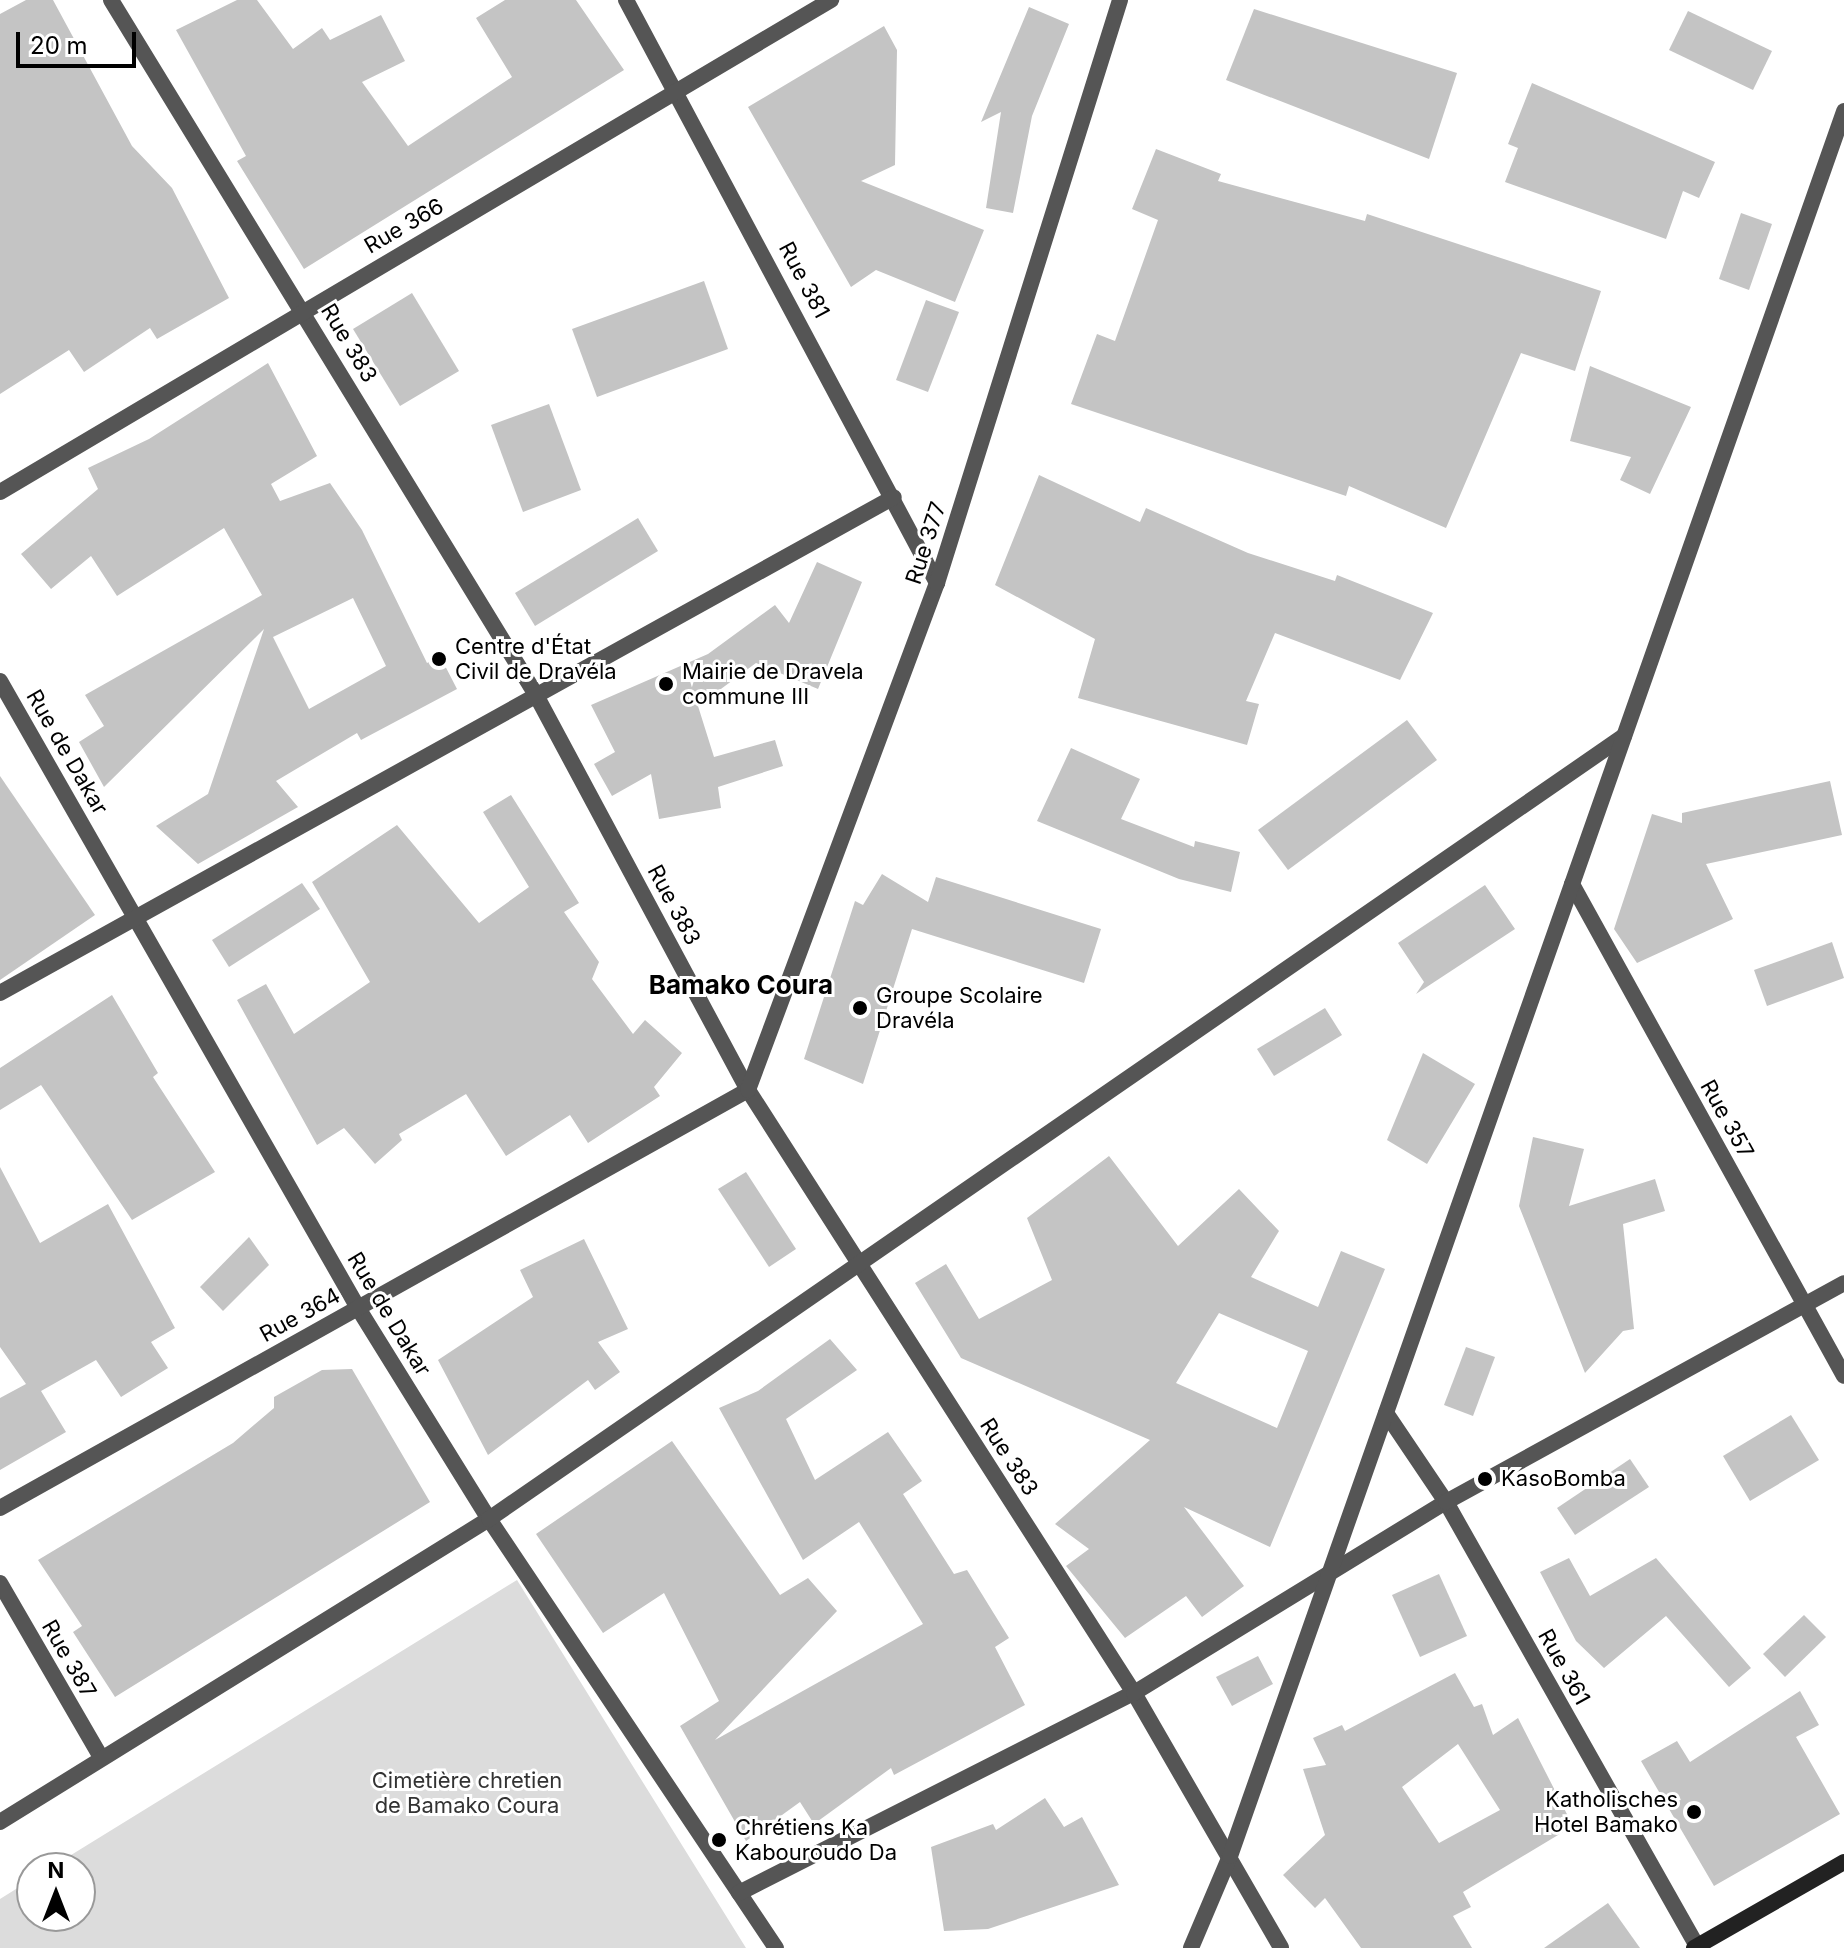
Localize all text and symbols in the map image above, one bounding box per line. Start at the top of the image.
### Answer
scale bar [20,16,140,66]
text: 20 m [30,31,88,60]
street label: Rue 366 [360,193,448,259]
street label: Rue 381 [773,237,835,323]
street label: Rue 383 [315,299,383,387]
street label: Rue 377 [900,498,952,588]
place label: Centre d'État Civil de Dravéla [455,633,617,684]
marker: Centre d'État Civil de Dravéla [430,650,448,668]
place label: Mairie de Dravela commune III [682,658,864,710]
marker: Mairie de Dravela commune III [657,675,675,693]
street label: Rue de Dakar [21,685,113,819]
street label: Rue 383 [642,860,706,950]
district label: Bamako Coura [649,969,833,1001]
place label: Groupe Scolaire Dravéla [876,982,1043,1034]
marker: Groupe Scolaire Dravéla [851,999,869,1017]
street label: Rue 357 [1695,1075,1759,1163]
street label: Rue de Dakar [342,1247,436,1381]
street label: Rue 364 [255,1282,345,1348]
street label: Rue 383 [974,1413,1044,1501]
place label: KasoBomba [1501,1466,1626,1492]
marker: KasoBomba [1476,1470,1494,1488]
street label: Rue 387 [36,1615,102,1703]
street label: Rue 361 [1532,1625,1596,1709]
park label: Cimetière chretien de Bamako Coura [372,1767,562,1818]
place label: Katholisches Hotel Bamako [1534,1786,1678,1838]
marker: Katholisches Hotel Bamako [1685,1803,1703,1821]
place label: Chrétiens Ka Kabouroudo Da [735,1814,897,1866]
marker: Chrétiens Ka Kabouroudo Da [710,1831,728,1849]
north arrow [16,1852,96,1932]
text: N [48,1857,64,1883]

